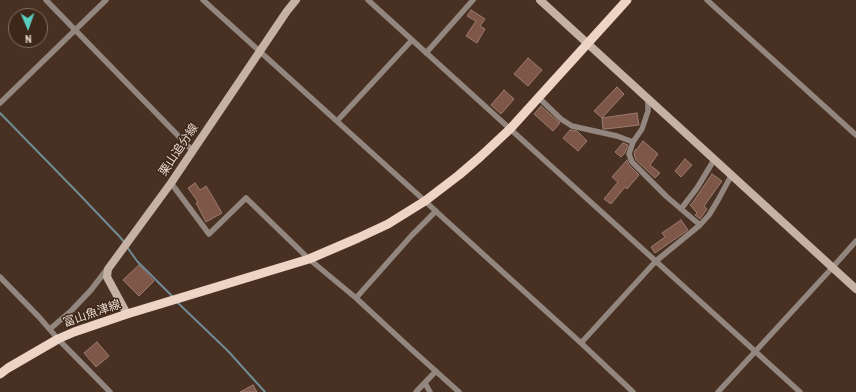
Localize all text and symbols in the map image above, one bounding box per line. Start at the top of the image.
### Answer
north arrow [8,8,48,48]
text: N [25,32,32,46]
street label: 栗山追分線 [156,121,202,179]
street label: 富山魚津線 [61,297,123,331]

